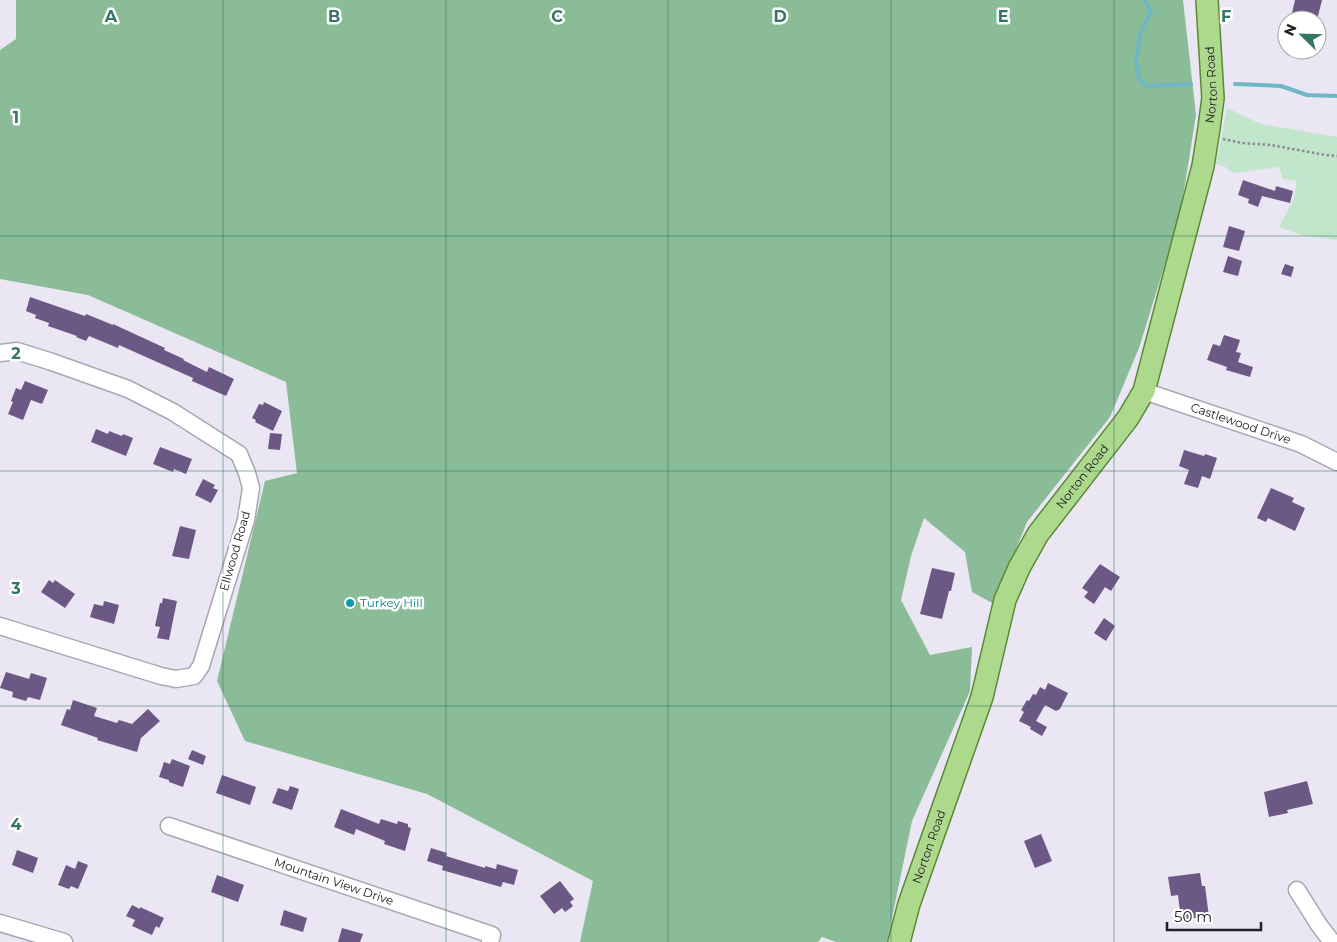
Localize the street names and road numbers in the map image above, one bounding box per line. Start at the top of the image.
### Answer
street label: Norton Road [1202,46,1220,124]
street label: Castlewood Drive [1189,399,1293,447]
street label: Norton Road [1053,441,1112,511]
street label: Ellwood Road [216,509,253,593]
street label: Norton Road [909,808,949,885]
street label: Mountain View Drive [272,854,396,908]

